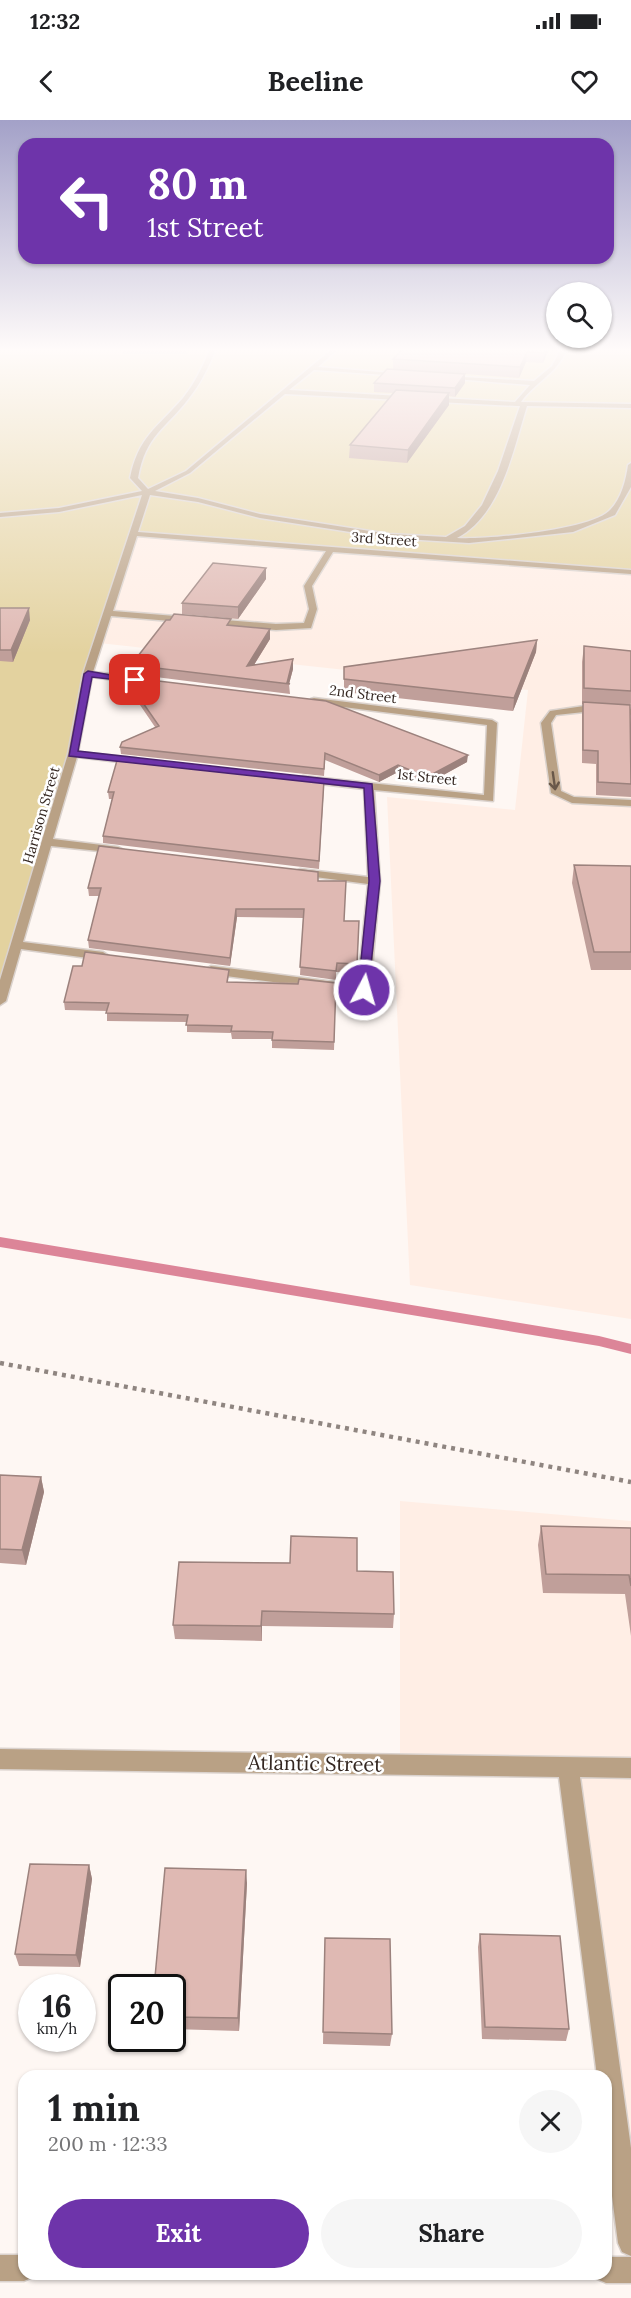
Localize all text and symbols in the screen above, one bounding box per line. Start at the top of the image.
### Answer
text: 12:32 [30,7,80,35]
text: Beeline [268,64,363,98]
icon: back [30,65,63,98]
icon: heart [568,65,601,98]
text: 80 m [147,157,247,211]
icon: left [48,162,126,240]
text: 1st Street [147,210,263,244]
map controls [546,282,612,348]
button: search [546,282,612,348]
street label: 3rd Street [351,528,418,550]
pin [109,654,160,705]
icon: arrive [118,663,151,696]
street label: 2nd Street [328,681,398,707]
street label: Harrison Street [18,764,64,866]
street label: 1st Street [396,765,459,789]
one-way arrow [549,770,560,790]
position arrow [332,958,396,1022]
street label: Atlantic Street [247,1749,382,1777]
speed limit sign: 20 [108,1974,186,2052]
text: 16 [42,1987,72,2025]
text: km/h [37,2019,77,2038]
text: 1 min [48,2085,140,2131]
button: close [519,2090,582,2153]
text: 200 m · 12:33 [48,2131,168,2156]
button: Exit [48,2199,309,2268]
button: Share [321,2199,582,2268]

